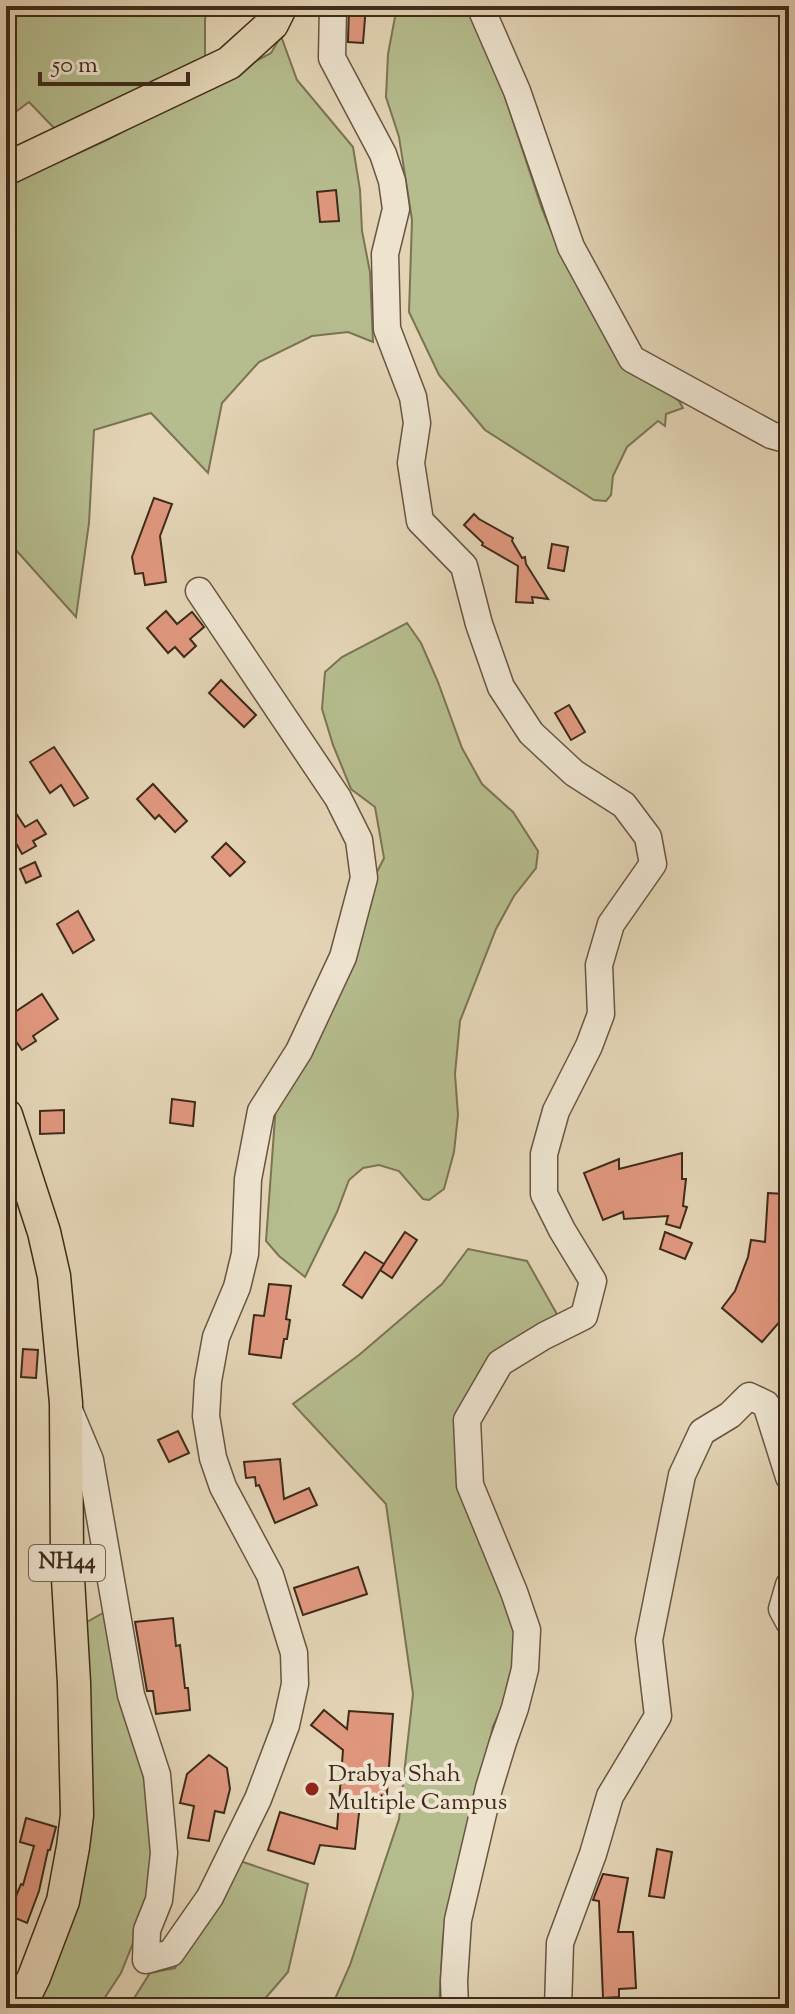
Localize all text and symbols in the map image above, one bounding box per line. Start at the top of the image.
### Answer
scale bar [40,36,188,86]
text: 50 m [50,49,98,83]
road number: NH44 [29,1545,105,1581]
place label: Drabya Shah Multiple Campus [328,1758,507,1820]
marker: Drabya Shah Multiple Campus [303,1780,321,1798]

